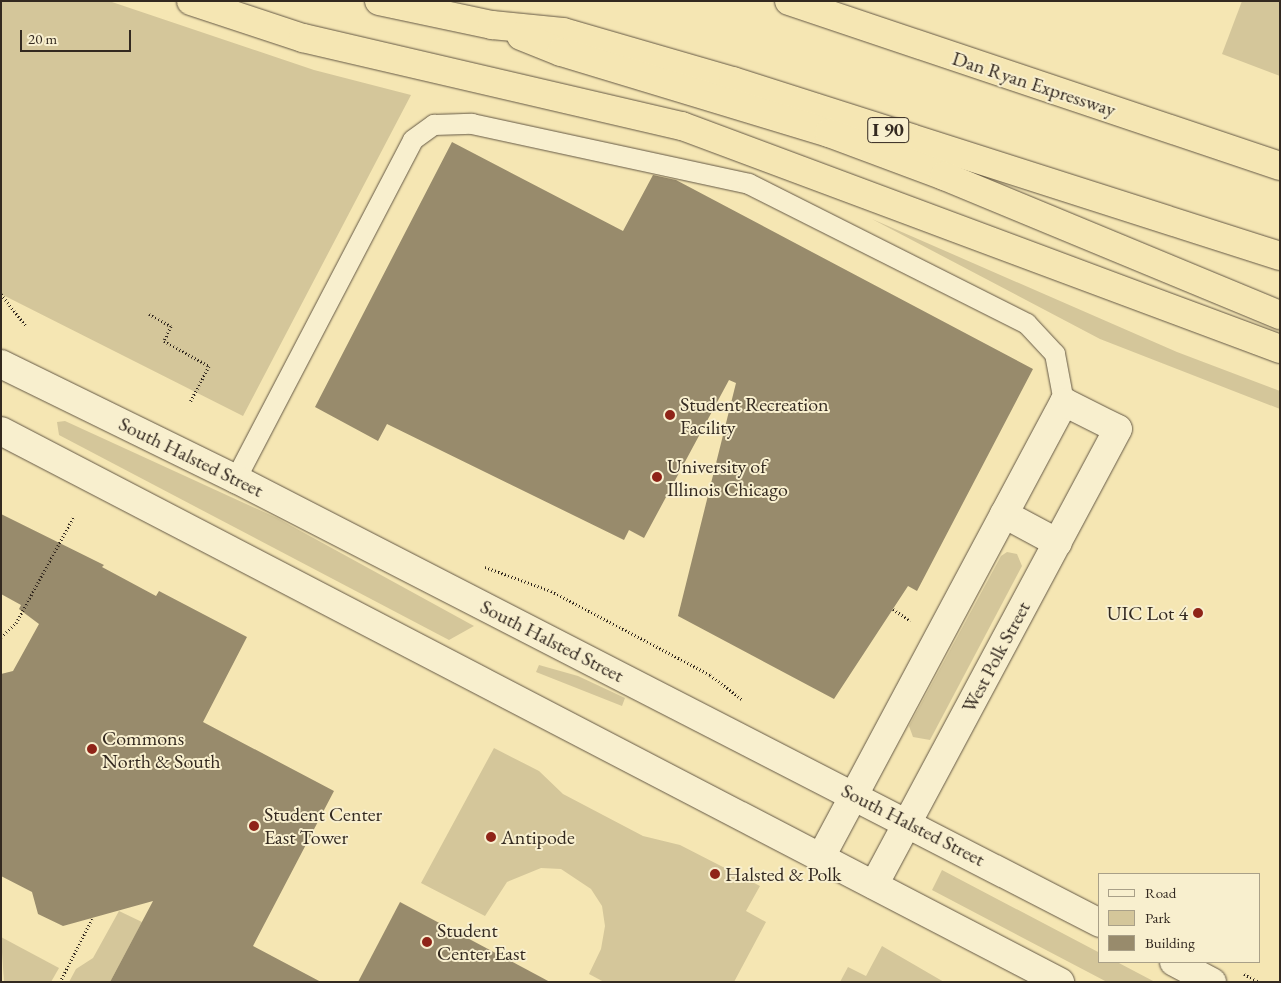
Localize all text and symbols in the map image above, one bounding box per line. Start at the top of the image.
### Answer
scale bar [22,20,134,52]
text: 20 m [28,29,57,48]
street label: Dan Ryan Expressway [949,46,1119,122]
road number: I 90 [867,114,909,146]
place label: Student Recreation Facility [680,392,829,439]
marker: Student Recreation Facility [664,409,676,421]
street label: South Halsted Street [115,412,267,502]
place label: University of Illinois Chicago [667,454,788,501]
marker: University of Illinois Chicago [651,471,663,483]
street label: South Halsted Street [476,595,628,687]
street label: West Polk Street [957,597,1035,717]
place label: UIC Lot 4 [1107,601,1188,625]
marker: UIC Lot 4 [1192,607,1204,619]
place label: Commons North & South [102,726,220,773]
marker: Commons North & South [86,743,98,755]
street label: South Halsted Street [837,779,989,871]
place label: Student Center East Tower [264,802,382,849]
marker: Student Center East Tower [248,820,260,832]
place label: Antipode [501,825,575,849]
marker: Antipode [485,831,497,843]
place label: Halsted & Polk [725,862,841,886]
marker: Halsted & Polk [709,868,721,880]
legend [1098,873,1261,963]
text: Road [1145,883,1176,902]
text: Park [1145,908,1171,927]
place label: Student Center East [437,918,526,965]
text: Building [1145,933,1195,952]
marker: Student Center East [421,936,433,948]

